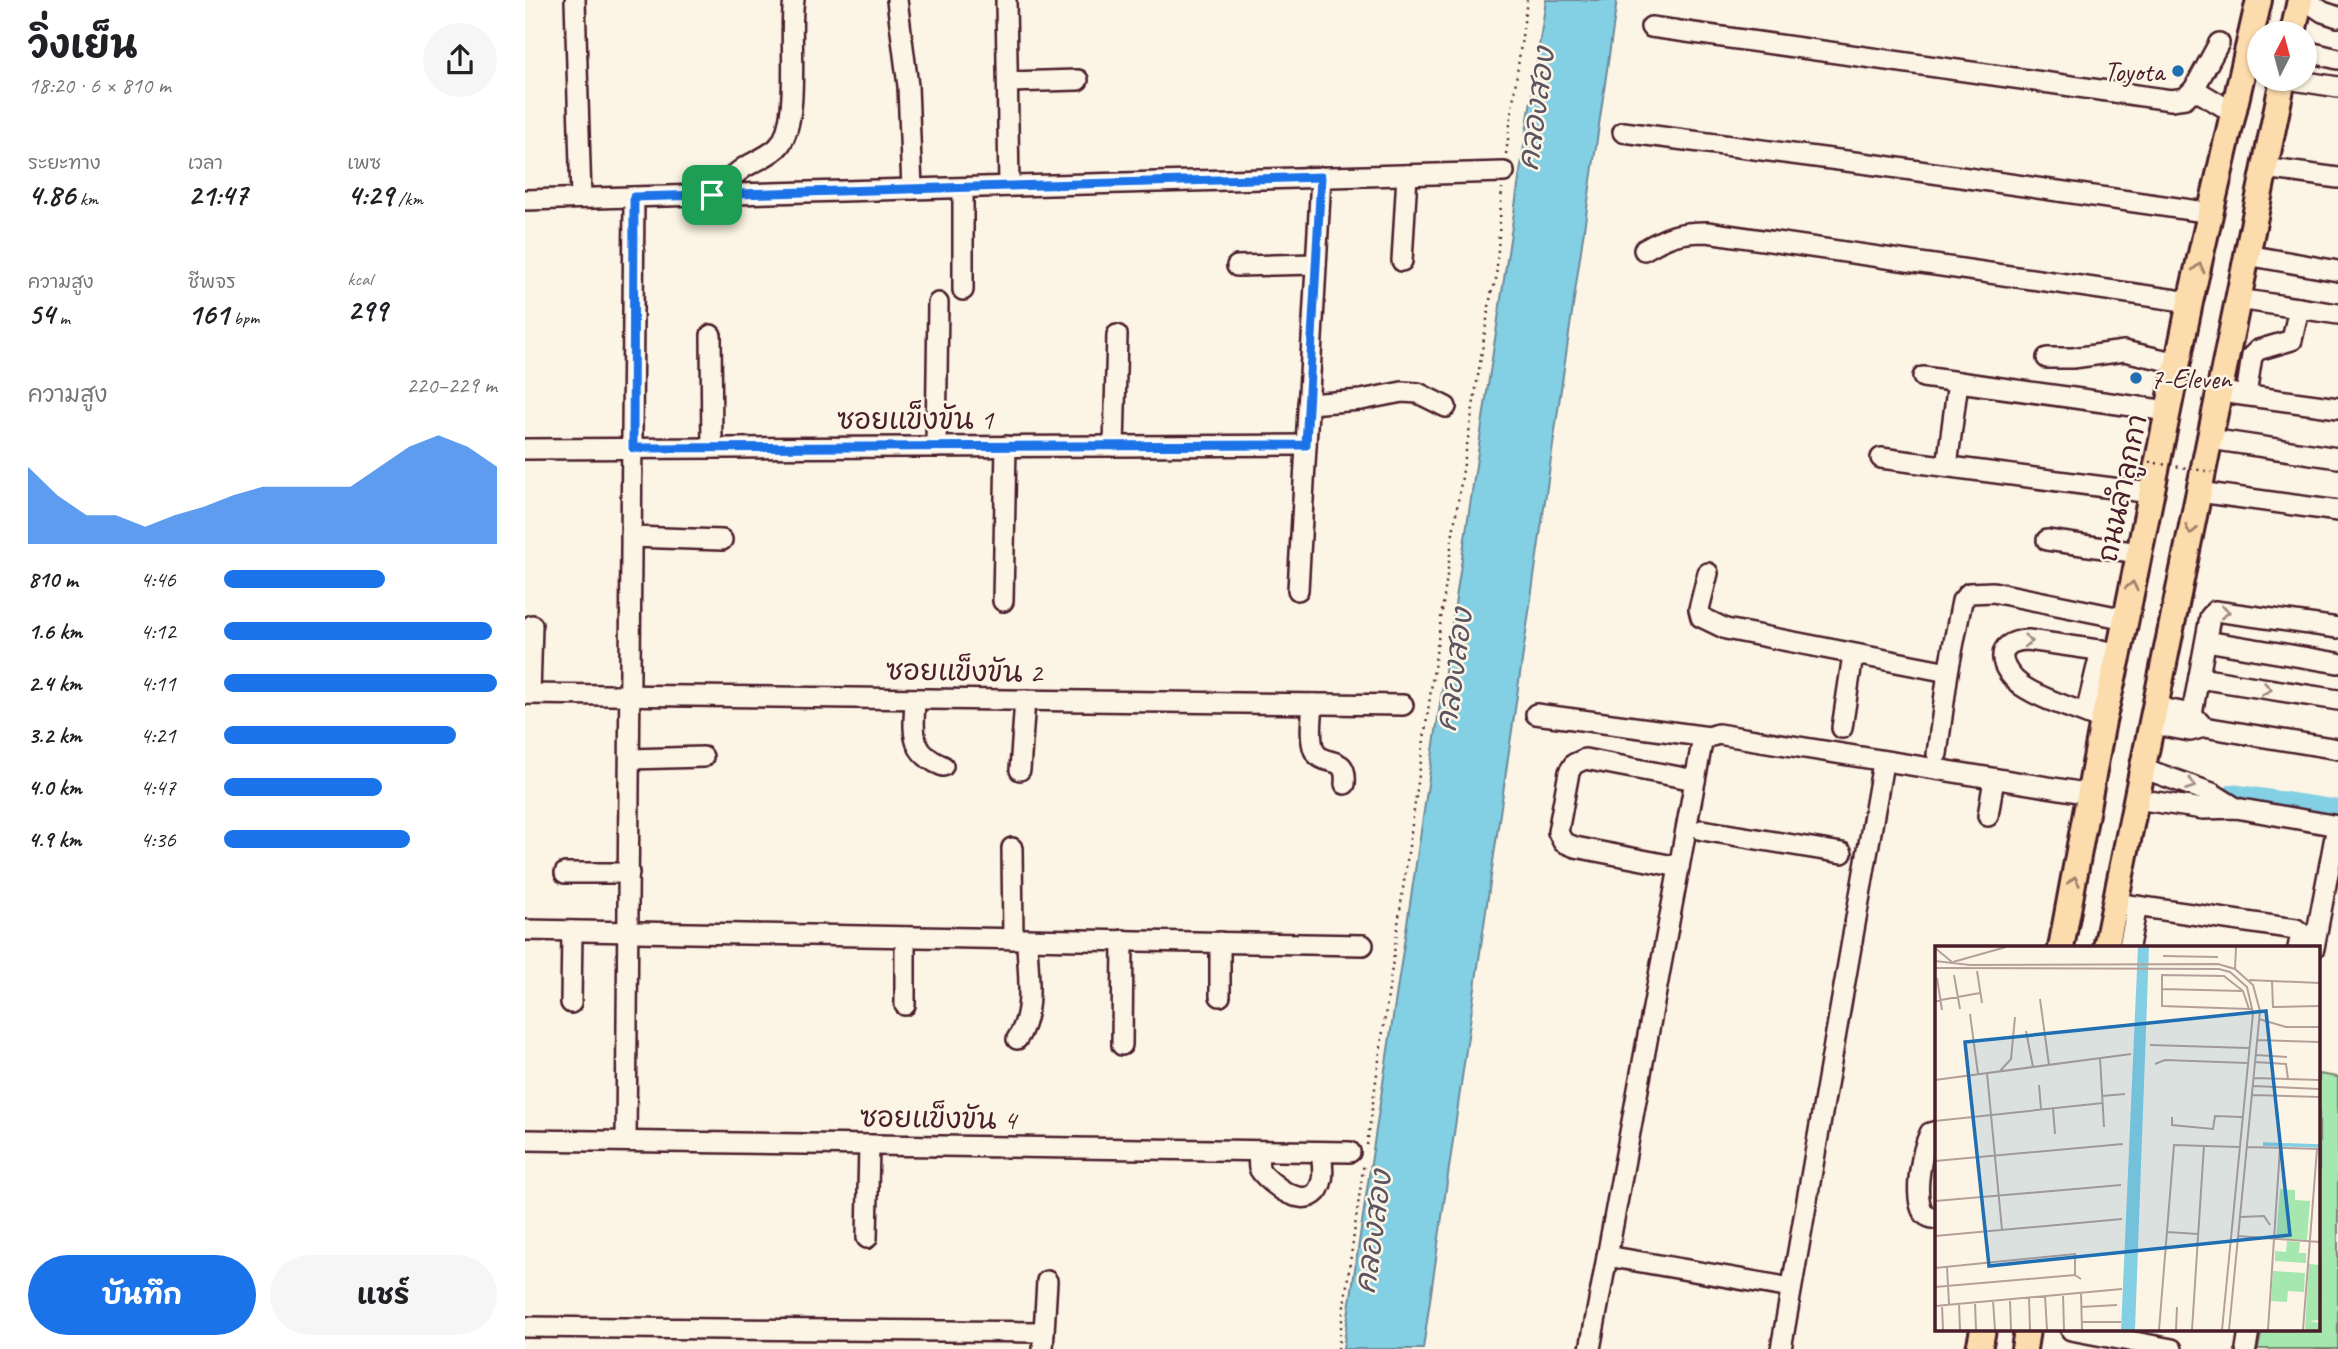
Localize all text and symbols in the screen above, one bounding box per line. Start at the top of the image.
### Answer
text: วิ่งเย็น [28,21,137,68]
north arrow [2247,21,2317,91]
map controls [2247,21,2317,91]
button: share [423,23,497,97]
water label: คลองสอง [1509,42,1564,173]
place label: Toyota [2104,54,2167,89]
marker: Toyota [2170,63,2186,79]
text: 18:20 · 6 × 810 m [28,71,171,100]
text: ระยะทาง [28,151,101,175]
text: เวลา [188,151,223,175]
text: เพซ [347,151,381,175]
pin [682,165,742,225]
text: 4.86 [28,176,75,214]
text: 21:47 [188,176,247,214]
text: 4:29 [347,176,393,214]
icon: arrive [693,176,731,214]
text: km [75,187,98,211]
text: /km [393,187,423,211]
one-way arrow [2190,262,2205,274]
text: kcal [347,267,372,291]
text: ความสูง [28,270,94,294]
text: ชีพจร [188,270,236,294]
text: 299 [347,291,387,329]
text: 54 [28,295,55,333]
text: 161 [188,295,229,333]
text: m [55,306,70,330]
text: bpm [229,306,259,330]
place label: 7-Eleven [2150,361,2233,396]
marker: 7-Eleven [2128,370,2144,386]
text: 220–229 m [406,371,497,400]
text: ความสูง [28,380,107,409]
street label: ซอยแข็งขัน 1 [837,400,995,437]
street label: ถนนลำลูกกา [2088,411,2158,565]
one-way arrow [2184,524,2199,536]
text: 810 m [28,565,78,594]
text: 4:46 [140,565,176,594]
one-way arrow [2124,580,2139,592]
water label: คลองสอง [1427,603,1482,734]
one-way arrow [2220,604,2231,620]
text: 1.6 km [28,617,82,646]
text: 4:12 [140,617,176,646]
one-way arrow [2023,633,2034,648]
street label: ซอยแข็งขัน 2 [886,650,1045,690]
text: 2.4 km [28,669,82,698]
text: 4:11 [140,669,176,698]
one-way arrow [2261,681,2273,696]
text: 3.2 km [28,721,82,750]
text: 4:21 [140,721,176,750]
text: 4.0 km [28,773,82,802]
text: 4:47 [140,773,176,802]
one-way arrow [2184,777,2196,791]
text: 4.9 km [28,825,81,854]
text: 4:36 [140,825,176,854]
one-way arrow [2065,875,2080,887]
inset map [1935,946,2321,1332]
street label: ซอยแข็งขัน 4 [860,1097,1019,1137]
water label: คลองสอง [1346,1165,1401,1296]
button: บันทึก [28,1255,256,1335]
button: แชร์ [270,1255,497,1335]

